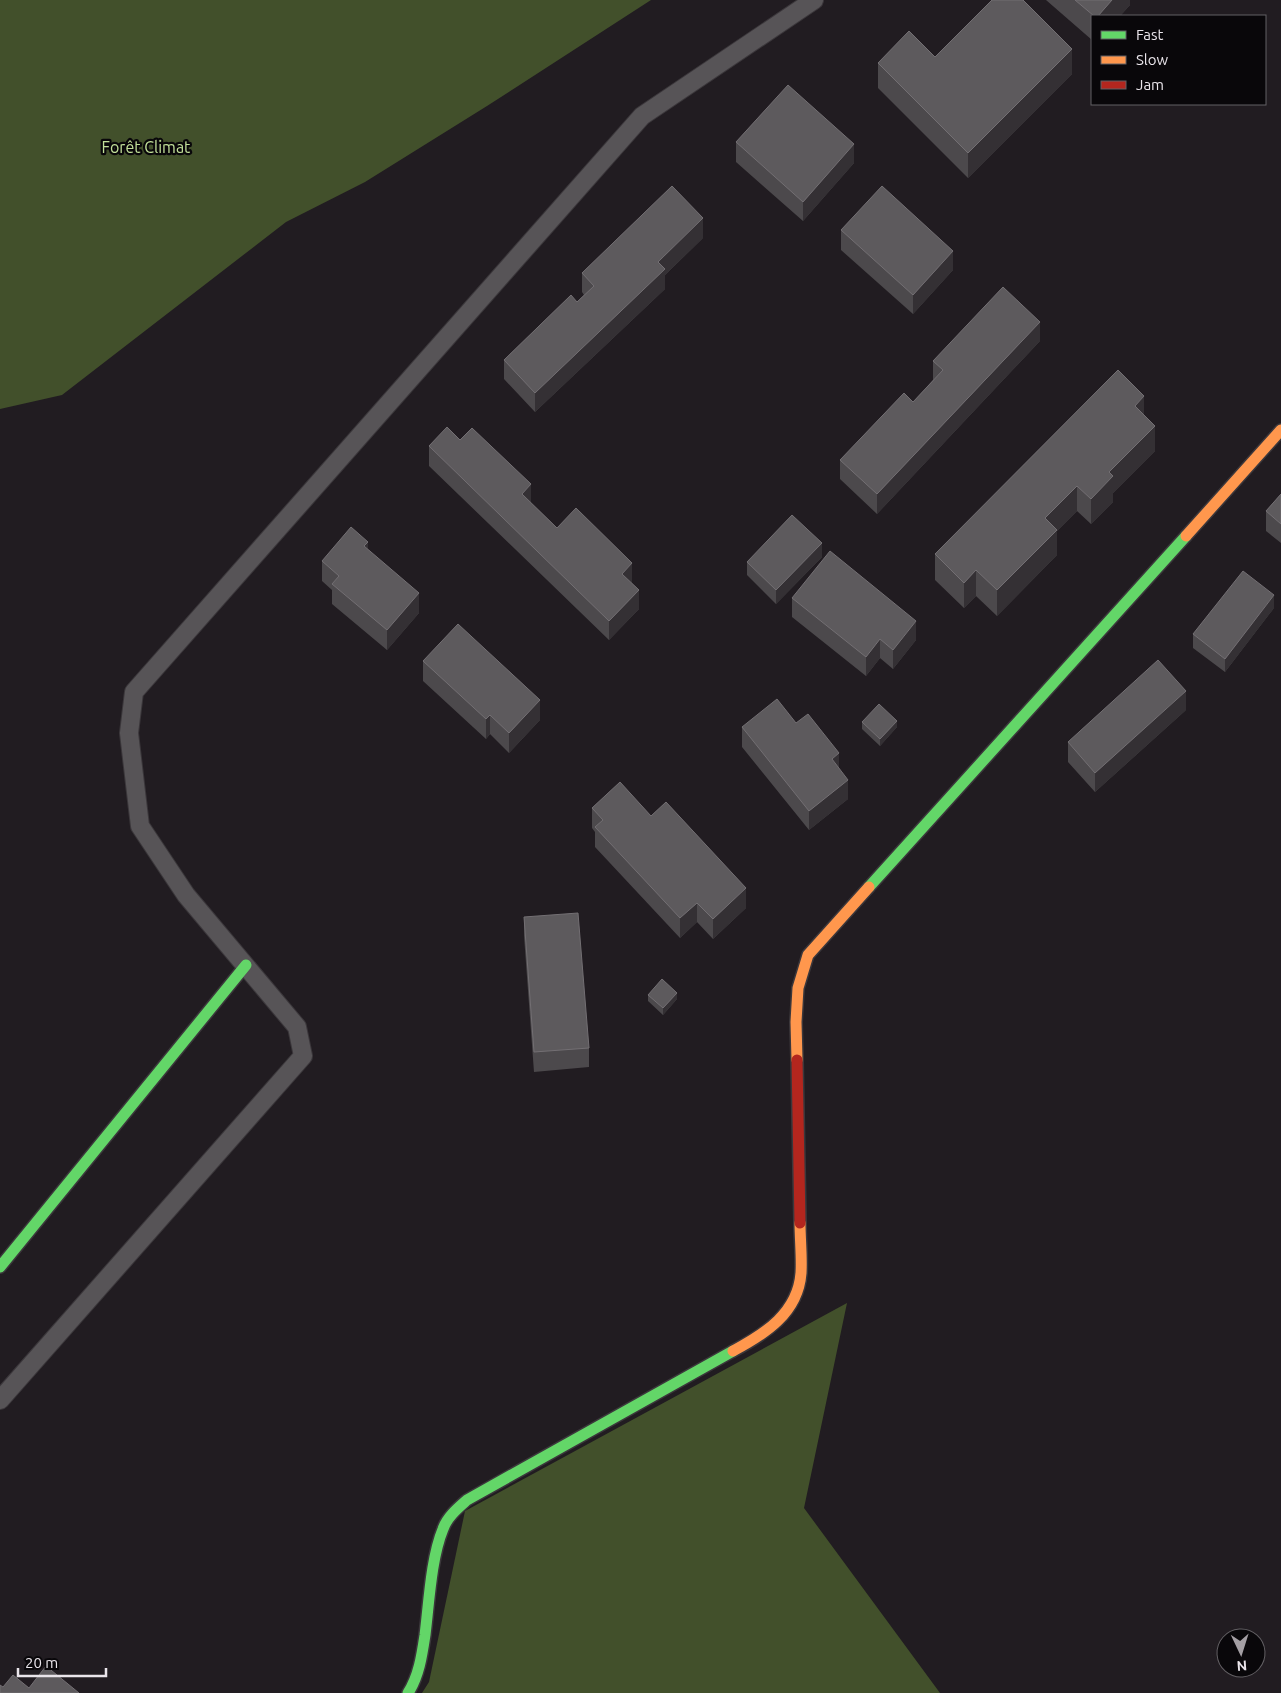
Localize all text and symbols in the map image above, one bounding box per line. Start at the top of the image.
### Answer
legend [1091,15,1266,105]
text: Fast [1136,26,1164,43]
text: Slow [1136,51,1169,68]
text: Jam [1136,76,1164,93]
park label: Forêt Climat [102,138,191,156]
north arrow [1216,1628,1266,1678]
scale bar [18,1646,105,1678]
text: 20 m [25,1654,58,1671]
text: N [1236,1658,1248,1674]

